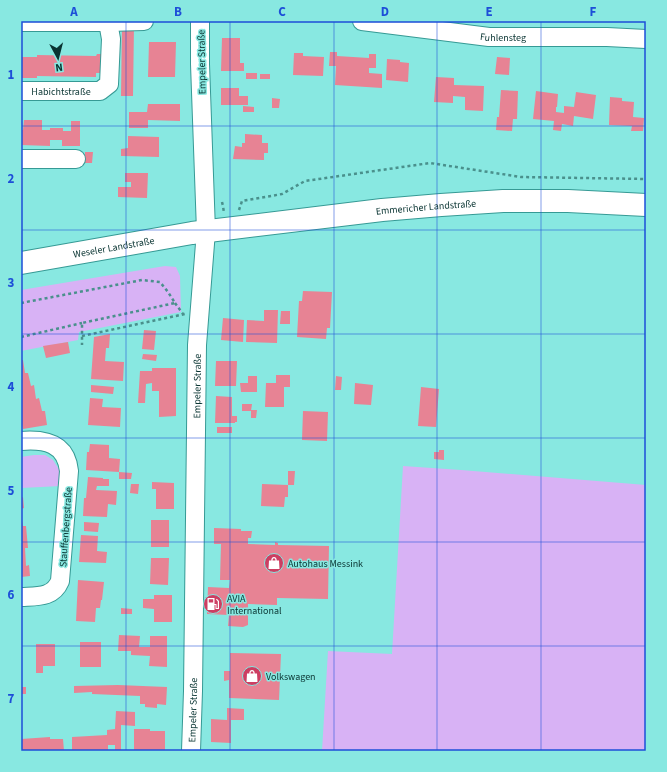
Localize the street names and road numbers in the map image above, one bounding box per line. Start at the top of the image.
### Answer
street label: Empeler Straße [194,30,210,94]
street label: Fuhlensteg [479,30,526,45]
street label: Habichtstraße [31,85,91,99]
street label: Emmericher Landstraße [375,197,477,219]
street label: Weseler Landstraße [72,234,156,262]
street label: Empeler Straße [190,354,205,418]
street label: Stauffenbergstraße [56,487,76,568]
street label: Empeler Straße [185,678,201,743]

